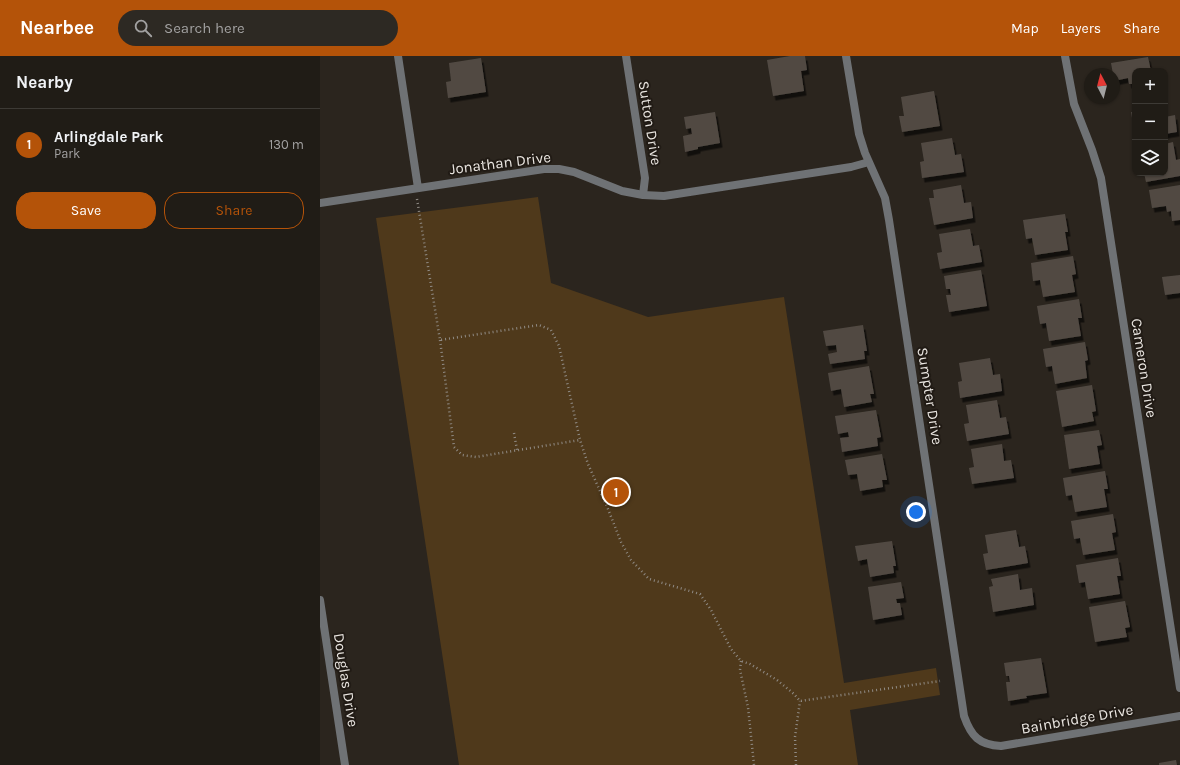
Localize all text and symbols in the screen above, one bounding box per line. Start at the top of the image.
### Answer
search box [118,10,398,46]
text: Nearbee [20,17,94,39]
icon: search [132,17,154,39]
text: Search here [164,19,245,37]
text: Map [1011,20,1039,37]
text: Layers [1061,20,1101,37]
text: Share [1123,20,1160,37]
north arrow [1084,68,1120,104]
map controls [1132,68,1168,176]
button: + [1132,68,1168,104]
text: Nearby [16,72,73,92]
street label: Sutton Drive [634,79,666,167]
button: − [1132,104,1168,140]
text: Arlingdale Park [54,128,163,146]
text: 1 [27,137,31,152]
text: 130 m [269,137,304,152]
button: layers [1132,140,1168,176]
text: Park [54,146,80,161]
street label: Jonathan Drive [448,148,552,178]
button: Save [16,192,156,229]
button: Share [164,192,304,229]
street label: Cameron Drive [1127,317,1161,419]
street label: Sumpter Drive [913,346,947,446]
pin: 1 [603,477,629,507]
your location [906,502,926,522]
street label: Douglas Drive [330,632,362,728]
street label: Bainbridge Drive [1020,700,1134,738]

